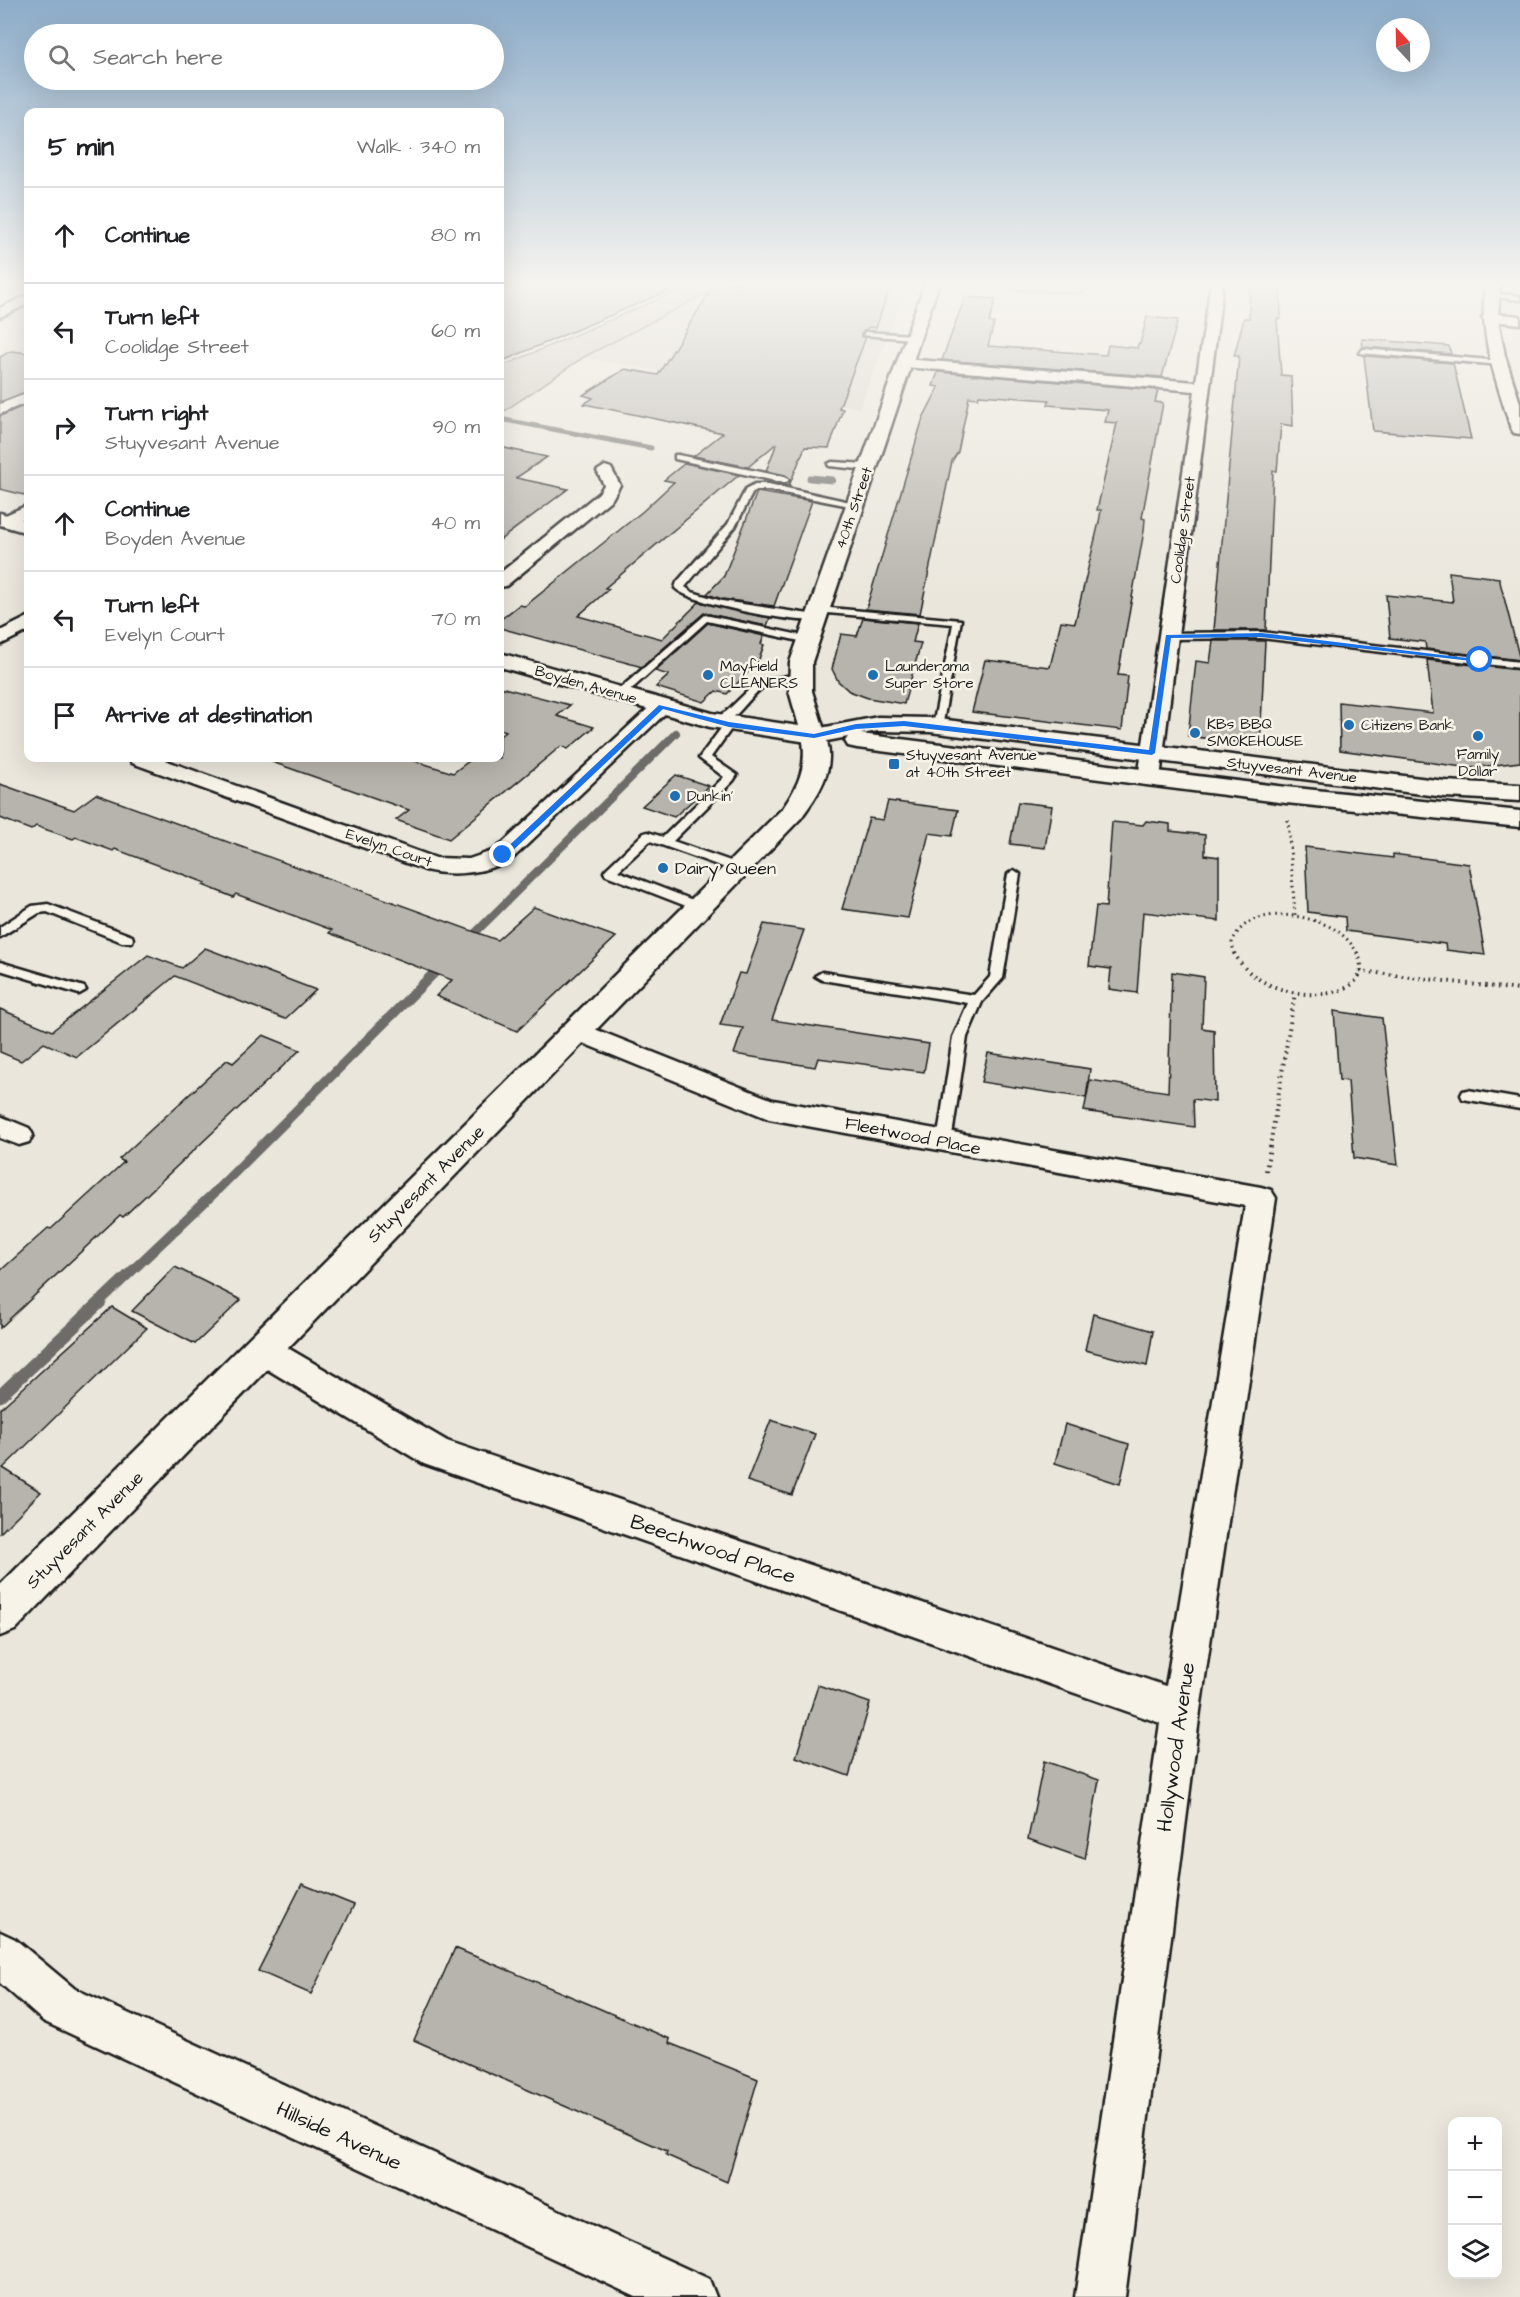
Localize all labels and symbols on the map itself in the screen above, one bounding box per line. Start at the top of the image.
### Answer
north arrow [1376,18,1430,72]
street label: 40th Street [830,464,878,552]
street label: Coolidge Street [1165,475,1202,585]
route start [1466,646,1492,672]
place label: Mayfield CLEANERS [720,656,798,694]
place label: Launderama Super Store [885,656,974,694]
street label: Boyden Avenue [532,660,640,711]
marker: Mayfield CLEANERS [701,668,715,682]
marker: Launderama Super Store [866,668,880,682]
place label: KBs BBQ SMOKEHOUSE [1207,714,1303,752]
place label: Citizens Bank [1361,715,1454,736]
marker: Citizens Bank [1342,718,1356,732]
marker: KBs BBQ SMOKEHOUSE [1188,726,1202,740]
marker: Family Dollar [1471,729,1485,743]
place label: Family Dollar [1457,744,1499,782]
place label: Stuyvesant Avenue at 40th Street [906,745,1037,783]
street label: Stuyvesant Avenue [1226,752,1358,789]
marker: Stuyvesant Avenue at 40th Street [887,757,901,771]
place label: Dunkin' [687,786,733,807]
marker: Dunkin' [668,789,682,803]
street label: Evelyn Court [343,823,435,874]
route end [489,841,515,867]
place label: Dairy Queen [675,856,776,882]
marker: Dairy Queen [656,861,670,875]
street label: Fleetwood Place [843,1111,983,1161]
street label: Stuyvesant Avenue [362,1119,491,1249]
street label: Stuyvesant Avenue [21,1465,150,1595]
street label: Beechwood Place [626,1507,800,1591]
street label: Hollywood Avenue [1150,1660,1204,1834]
street label: Hillside Avenue [272,2094,406,2178]

